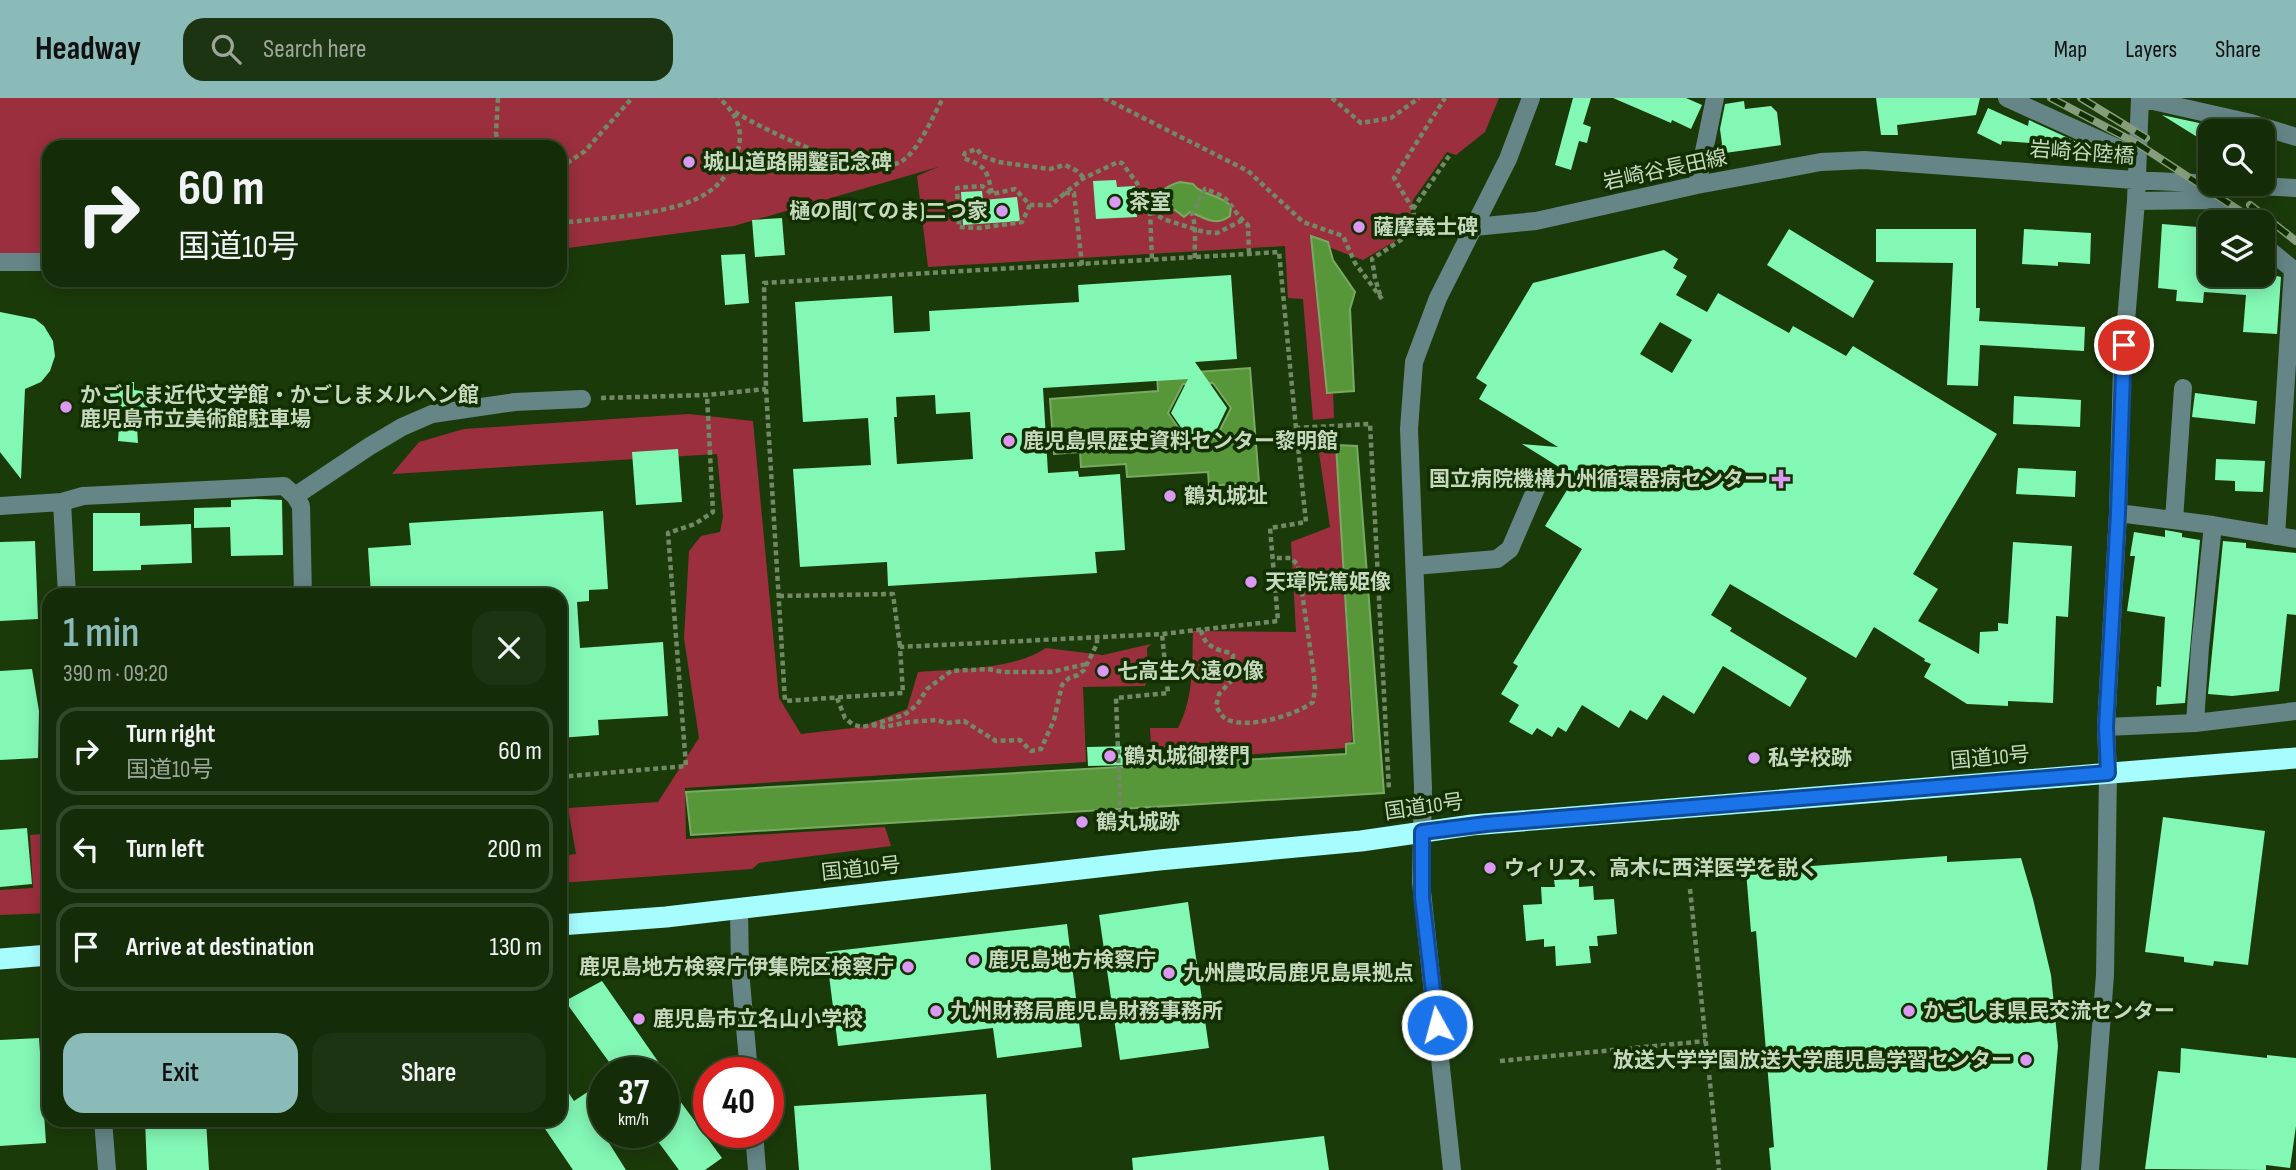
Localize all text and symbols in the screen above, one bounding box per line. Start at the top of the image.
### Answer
search box [183,18,673,81]
text: Headway [35,29,141,69]
icon: search [207,30,245,68]
text: Search here [263,34,366,65]
text: Map [2054,35,2087,64]
text: Layers [2125,35,2177,64]
text: Share [2215,35,2261,64]
map controls [2198,119,2275,287]
button: search [2198,119,2275,196]
street label: 岩崎谷陸橋 [2029,137,2135,169]
street label: 岩崎谷長田線 [1601,145,1729,195]
place label: 城山道路開鑿記念碑 [703,150,892,175]
marker: 城山道路開鑿記念碑 [681,154,697,170]
text: 60 m [178,160,265,219]
icon: right [63,168,154,259]
place label: 茶室 [1129,190,1171,215]
marker: 茶室 [1107,194,1123,210]
place label: 樋の間(てのま)二つ家 [789,199,988,224]
marker: 樋の間(てのま)二つ家 [994,203,1010,219]
button: layers [2198,210,2275,287]
place label: 薩摩義士碑 [1373,215,1478,240]
marker: 薩摩義士碑 [1351,219,1367,235]
text: 国道10号 [178,228,299,267]
pin [2094,315,2154,375]
icon: arrive [2105,326,2143,364]
place label: かごしま近代文学館・かごしまメルヘン館 鹿児島市立美術館駐車場 [80,383,479,432]
marker: かごしま近代文学館・かごしまメルヘン館 鹿児島市立美術館駐車場 [58,399,74,415]
place label: 鹿児島県歴史資料センター黎明館 [1023,429,1338,454]
marker: 鹿児島県歴史資料センター黎明館 [1001,433,1017,449]
place label: 国立病院機構九州循環器病センター [1429,467,1765,492]
marker: 国立病院機構九州循環器病センター [1771,469,1791,489]
place label: 鶴丸城址 [1184,484,1268,509]
marker: 鶴丸城址 [1162,488,1178,504]
place label: 天璋院篤姫像 [1265,570,1391,595]
marker: 天璋院篤姫像 [1243,574,1259,590]
text: 1 min [63,608,139,659]
button: close [472,611,546,685]
place label: 七高生久遠の像 [1117,659,1264,684]
text: 390 m · 09:20 [63,660,168,688]
marker: 七高生久遠の像 [1095,663,1111,679]
text: Turn right [126,719,215,750]
icon: right [67,732,105,770]
text: 60 m [498,736,542,767]
street label: 国道10号 [1949,742,2031,774]
place label: 鶴丸城御楼門 [1124,744,1250,769]
place label: 私学校跡 [1768,746,1852,771]
marker: 鶴丸城御楼門 [1102,748,1118,764]
marker: 私学校跡 [1746,750,1762,766]
text: 国道10号 [126,756,213,784]
street label: 国道10号 [1383,789,1465,825]
place label: 鶴丸城跡 [1096,810,1180,835]
marker: 鶴丸城跡 [1074,814,1090,830]
icon: left [67,830,105,868]
text: Turn left [126,834,204,865]
text: 200 m [487,834,542,865]
street label: 国道10号 [820,852,902,886]
place label: ウィリス、高木に西洋医学を説く [1504,856,1819,881]
marker: ウィリス、高木に西洋医学を説く [1482,860,1498,876]
icon: arrive [67,928,105,966]
text: Arrive at destination [126,932,314,963]
text: 130 m [490,932,542,963]
place label: 鹿児島地方検察庁 [988,948,1156,973]
marker: 鹿児島地方検察庁 [966,952,982,968]
place label: 鹿児島地方検察庁伊集院区検察庁 [579,955,894,980]
marker: 鹿児島地方検察庁伊集院区検察庁 [900,959,916,975]
place label: 九州農政局鹿児島県拠点 [1183,961,1414,986]
marker: 九州農政局鹿児島県拠点 [1161,965,1177,981]
position arrow [1400,988,1474,1062]
place label: 九州財務局鹿児島財務事務所 [950,999,1223,1024]
place label: かごしま県民交流センター [1923,999,2175,1024]
marker: 九州財務局鹿児島財務事務所 [928,1003,944,1019]
marker: かごしま県民交流センター [1901,1003,1917,1019]
place label: 鹿児島市立名山小学校 [653,1007,863,1032]
marker: 鹿児島市立名山小学校 [631,1011,647,1027]
button: Exit [63,1033,298,1113]
button: Share [312,1033,546,1113]
place label: 放送大学学園放送大学鹿児島学習センター [1613,1048,2012,1073]
marker: 放送大学学園放送大学鹿児島学習センター [2018,1052,2034,1068]
speed limit sign: 40 [693,1057,784,1148]
text: 37 [618,1072,649,1115]
text: km/h [618,1109,649,1130]

